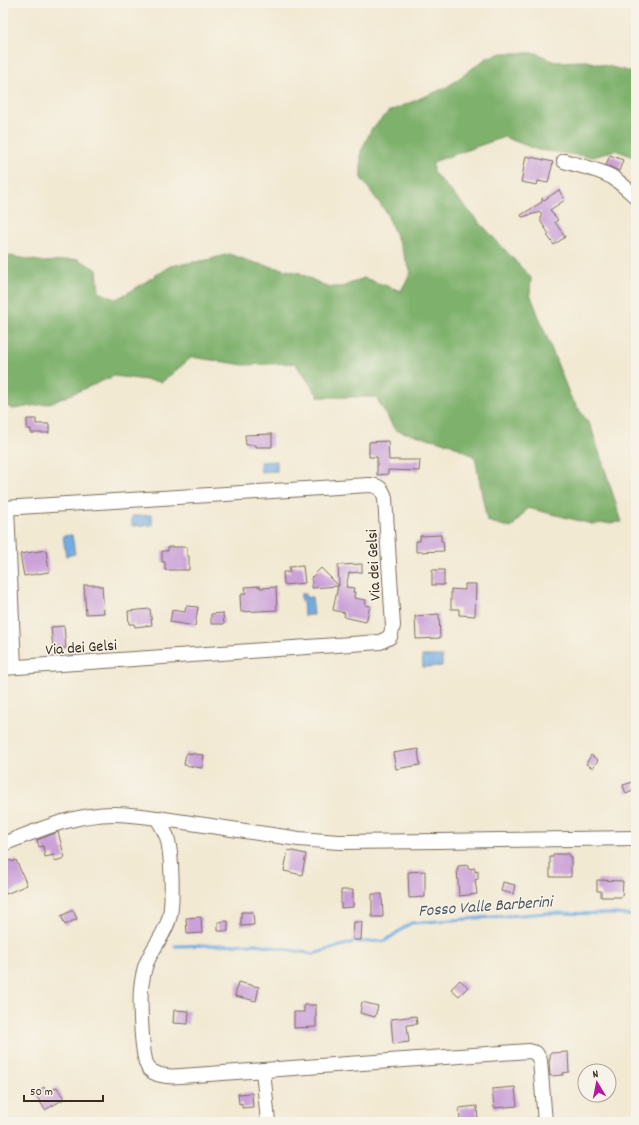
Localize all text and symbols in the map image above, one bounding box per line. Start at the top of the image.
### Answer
street label: Via dei Gelsi [361,528,388,601]
street label: Via dei Gelsi [45,635,118,662]
water label: Fosso Valle Barberini [417,891,556,925]
north arrow [577,1063,617,1103]
text: N [592,1067,600,1083]
scale bar [24,1077,103,1103]
text: 50 m [30,1084,53,1101]

